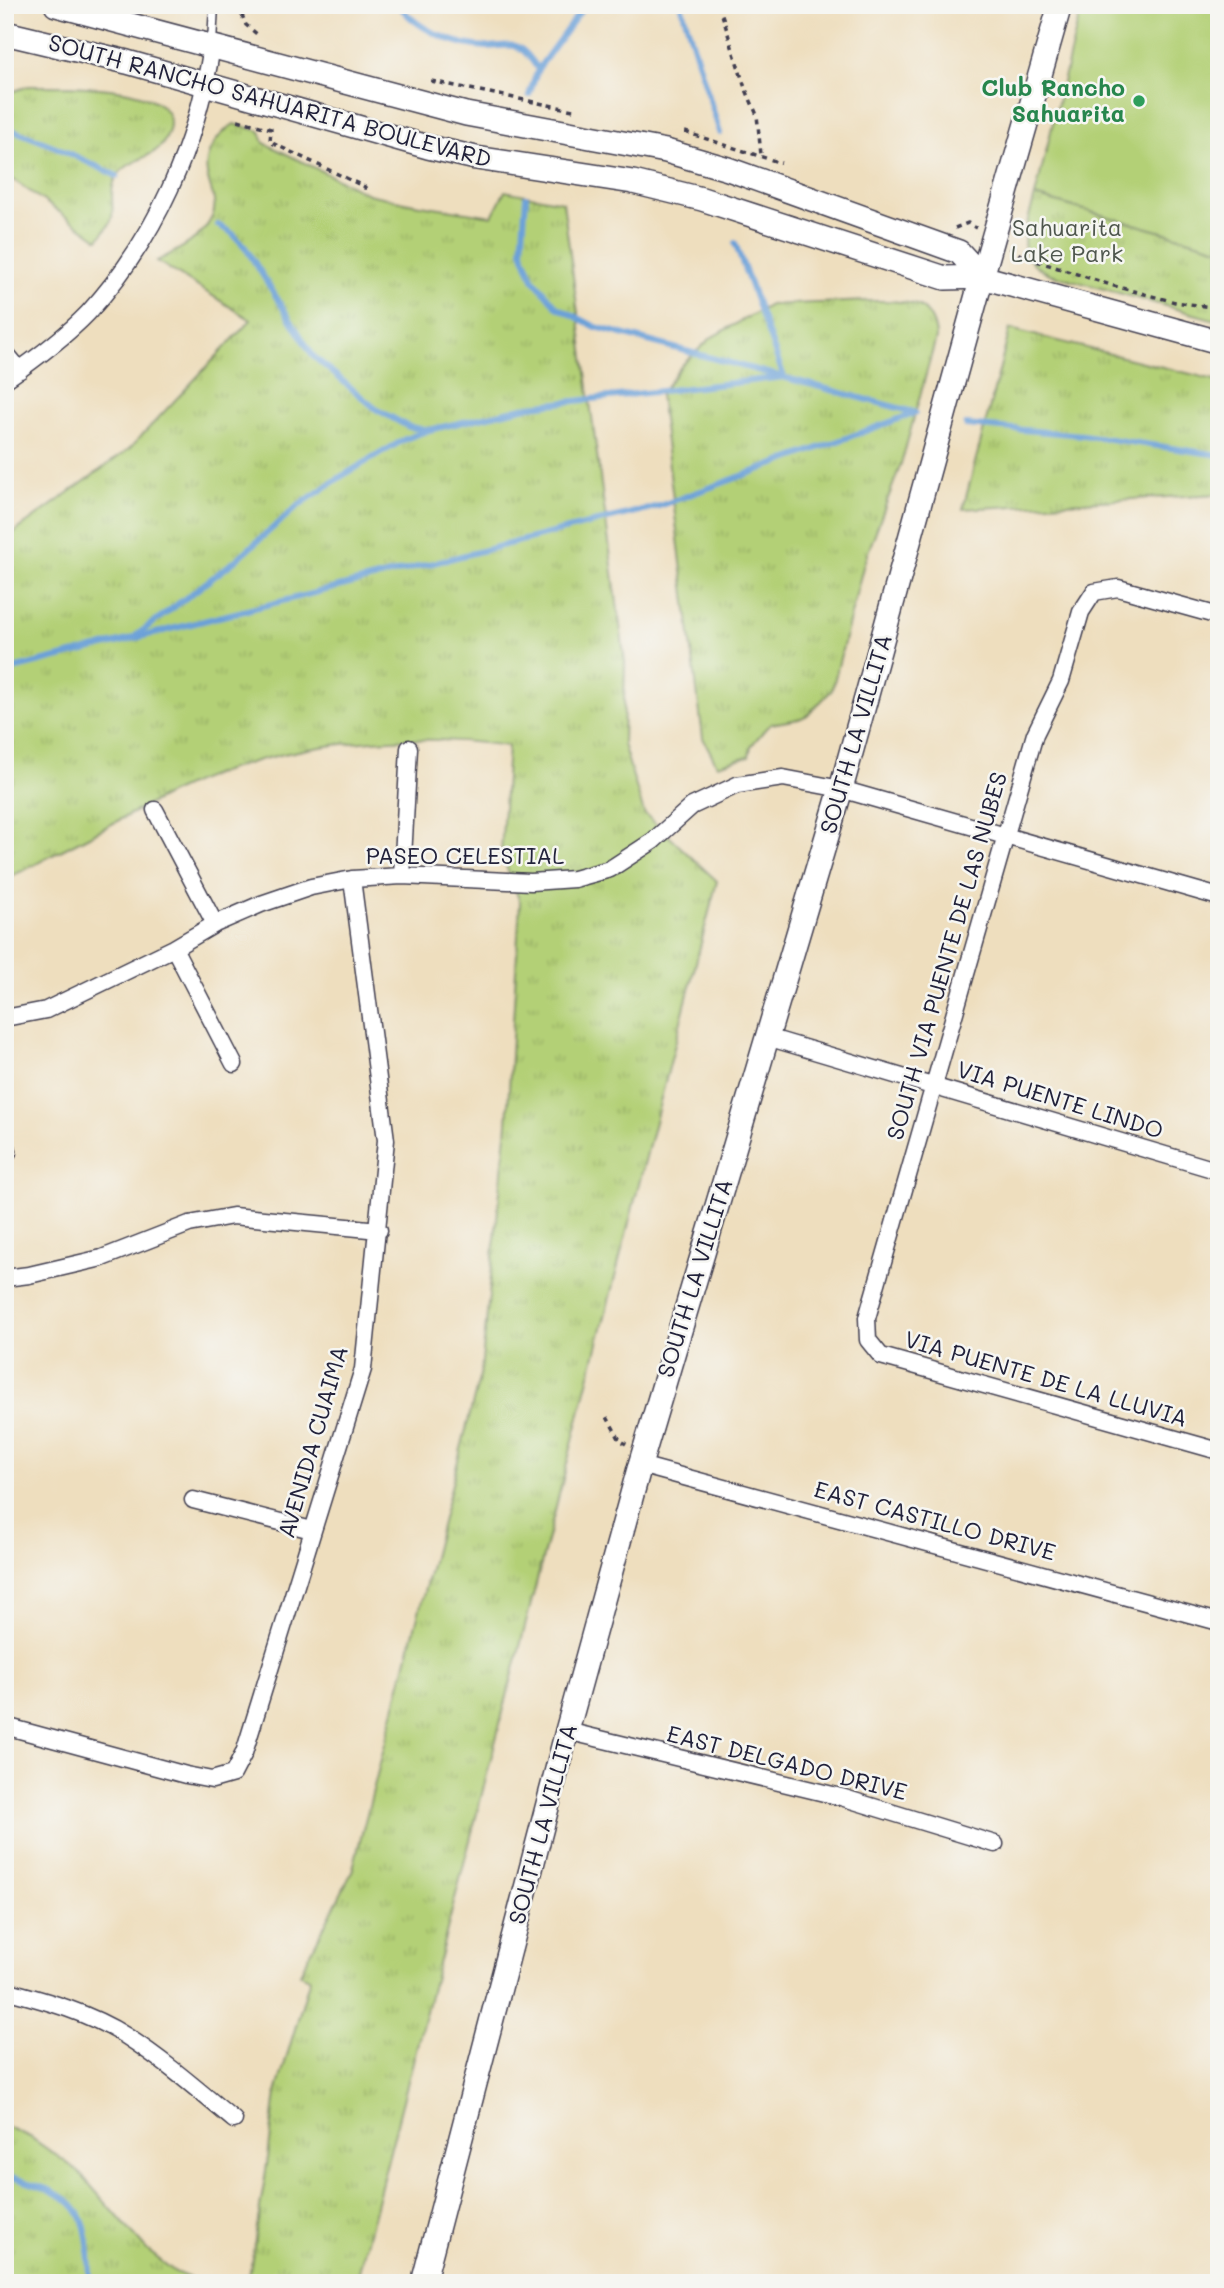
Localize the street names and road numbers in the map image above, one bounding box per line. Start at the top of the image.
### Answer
street label: SOUTH RANCHO SAHUARITA BOULEVARD [45,26,495,174]
street label: SOUTH LA VILLITA [812,630,898,837]
street label: SOUTH VIA PUENTE DE LAS NUBES [879,768,1013,1143]
street label: PASEO CELESTIAL [366,840,564,870]
street label: VIA PUENTE LINDO [953,1053,1167,1145]
street label: SOUTH LA VILLITA [650,1175,739,1381]
street label: VIA PUENTE DE LA LLUVIA [901,1323,1191,1433]
street label: AVENIDA CUAIMA [270,1342,354,1541]
street label: EAST CASTILLO DRIVE [811,1473,1059,1567]
street label: EAST DELGADO DRIVE [664,1718,910,1806]
street label: SOUTH LA VILLITA [501,1720,583,1927]

